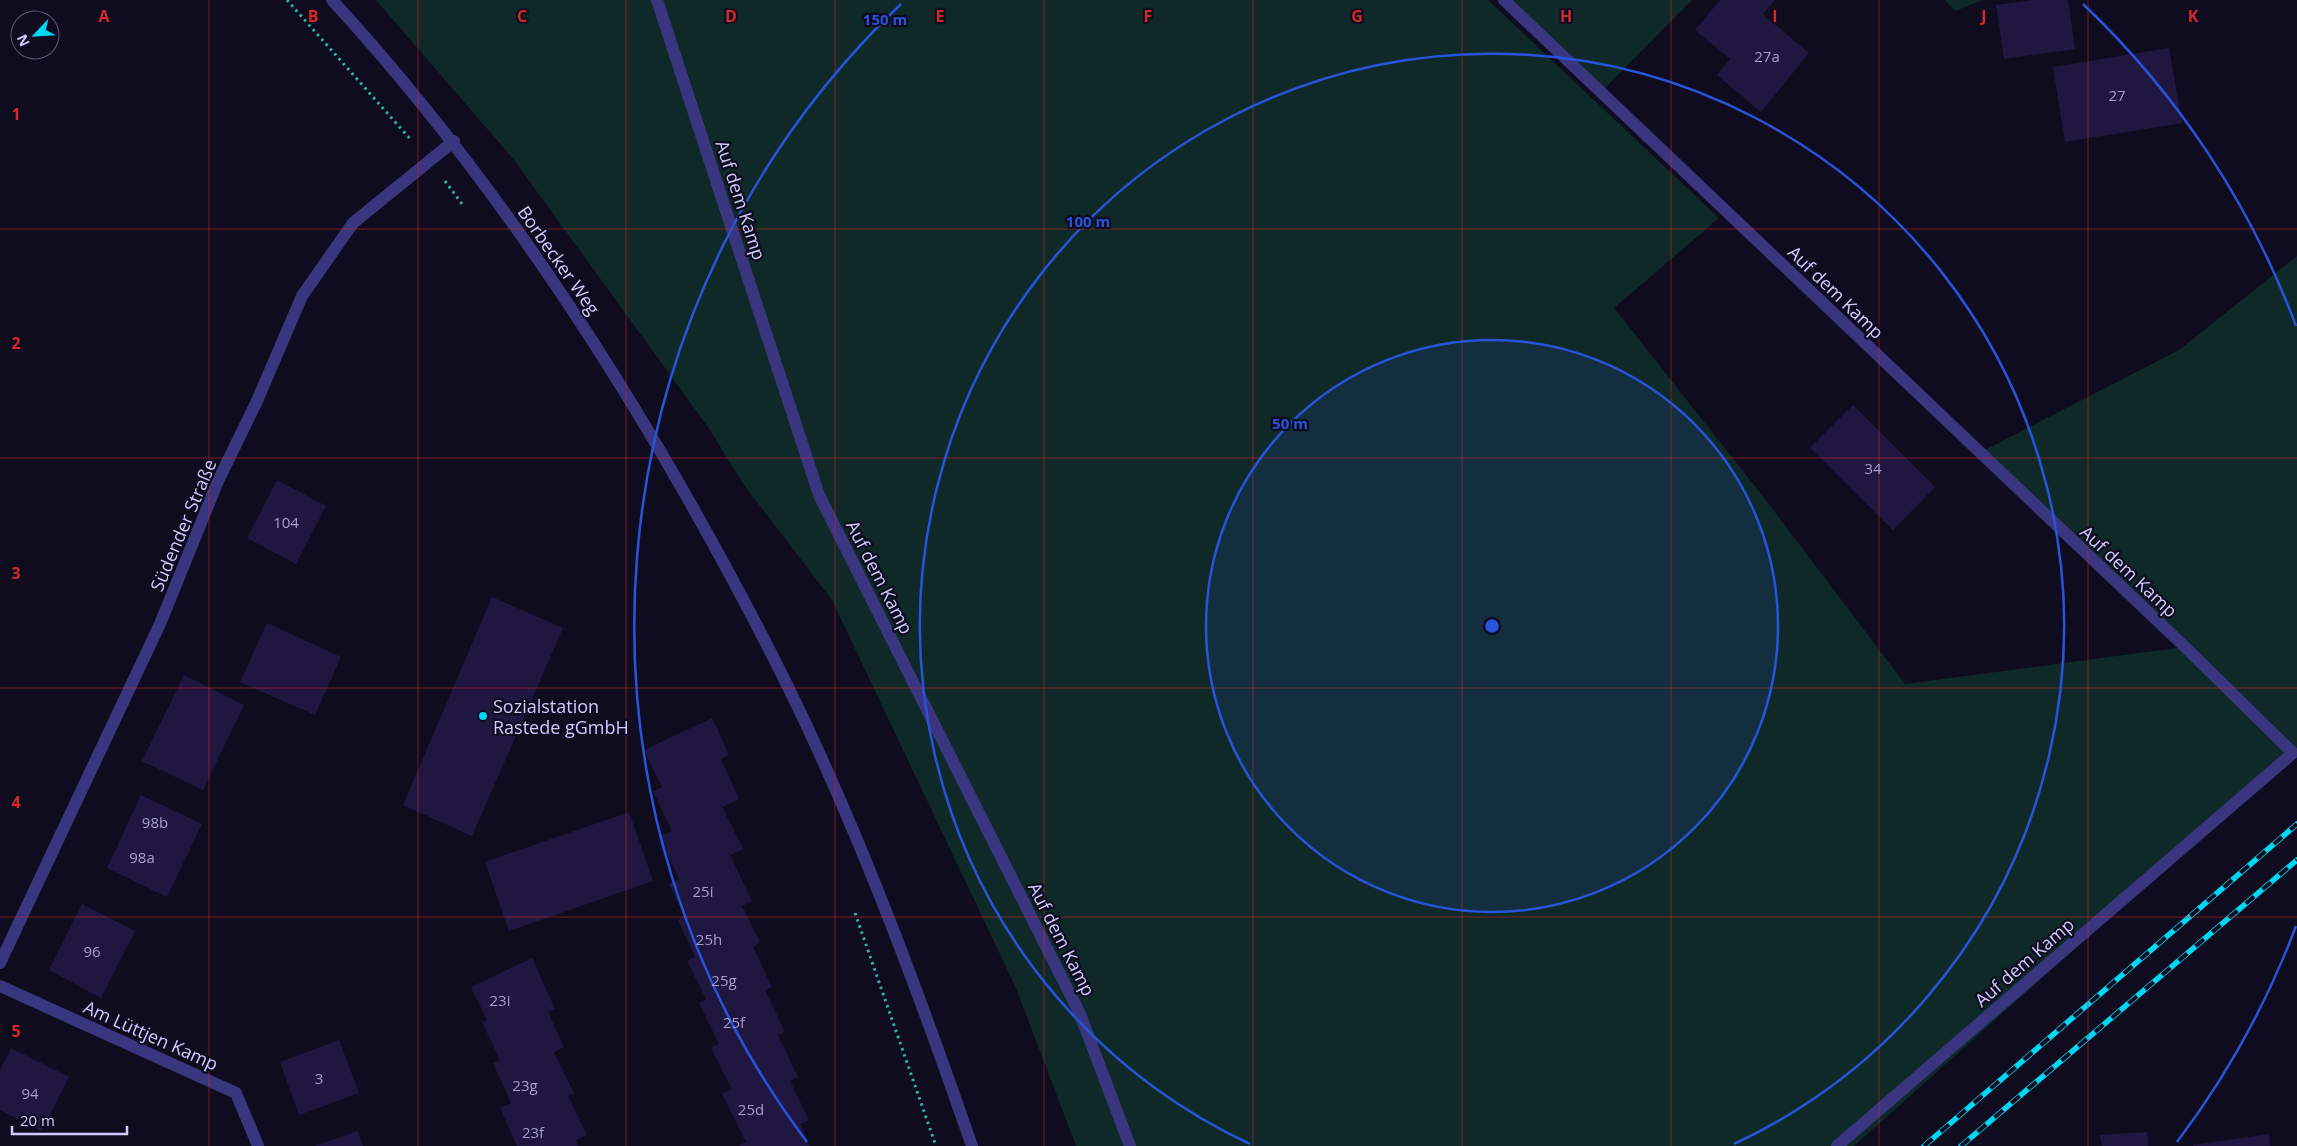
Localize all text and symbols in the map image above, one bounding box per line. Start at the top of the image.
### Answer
text: A [98,5,110,27]
text: B [308,5,318,27]
text: C [517,5,527,27]
text: D [725,5,737,27]
text: E [936,5,945,27]
text: F [1144,5,1152,27]
text: G [1351,5,1363,27]
text: H [1560,5,1572,27]
text: I [1772,5,1778,27]
text: J [1979,5,1987,27]
text: K [2188,5,2199,27]
text: 150 m [863,9,907,29]
north arrow [10,10,60,60]
text: N [12,32,34,50]
house number: 27a [1754,46,1780,66]
house number: 27 [2108,85,2126,105]
text: 1 [11,103,21,125]
street label: Auf dem Kamp [710,137,772,263]
street label: Borbecker Weg [513,201,606,319]
text: 100 m [1066,211,1110,231]
street label: Auf dem Kamp [1783,240,1889,344]
text: 2 [11,332,21,354]
text: 50 m [1272,413,1308,433]
street label: Südender Straße [144,455,222,595]
house number: 34 [1864,458,1882,478]
house number: 104 [273,512,299,532]
street label: Auf dem Kamp [841,516,919,638]
street label: Auf dem Kamp [2075,520,2183,622]
text: 3 [11,562,21,584]
centre of rings [1483,617,1501,635]
place label: Sozialstation Rastede gGmbH [493,694,629,739]
marker: Sozialstation Rastede gGmbH [477,710,489,722]
text: 4 [11,791,21,813]
house number: 98b [142,812,168,832]
house number: 98a [129,847,155,867]
street label: Auf dem Kamp [1023,878,1101,1000]
house number: 25i [693,881,713,901]
street label: Auf dem Kamp [1969,912,2079,1012]
house number: 25h [696,929,722,949]
house number: 96 [83,941,101,961]
house number: 25g [711,970,737,990]
house number: 23i [490,990,510,1010]
street label: Am Lüttjen Kamp [80,995,222,1075]
house number: 25f [723,1012,746,1032]
text: 5 [11,1020,21,1042]
house number: 3 [315,1068,323,1088]
house number: 23g [512,1075,538,1095]
house number: 94 [21,1083,39,1103]
house number: 25d [738,1099,764,1119]
scale bar [12,1104,128,1136]
text: 20 m [20,1110,55,1130]
house number: 23f [522,1122,545,1142]

